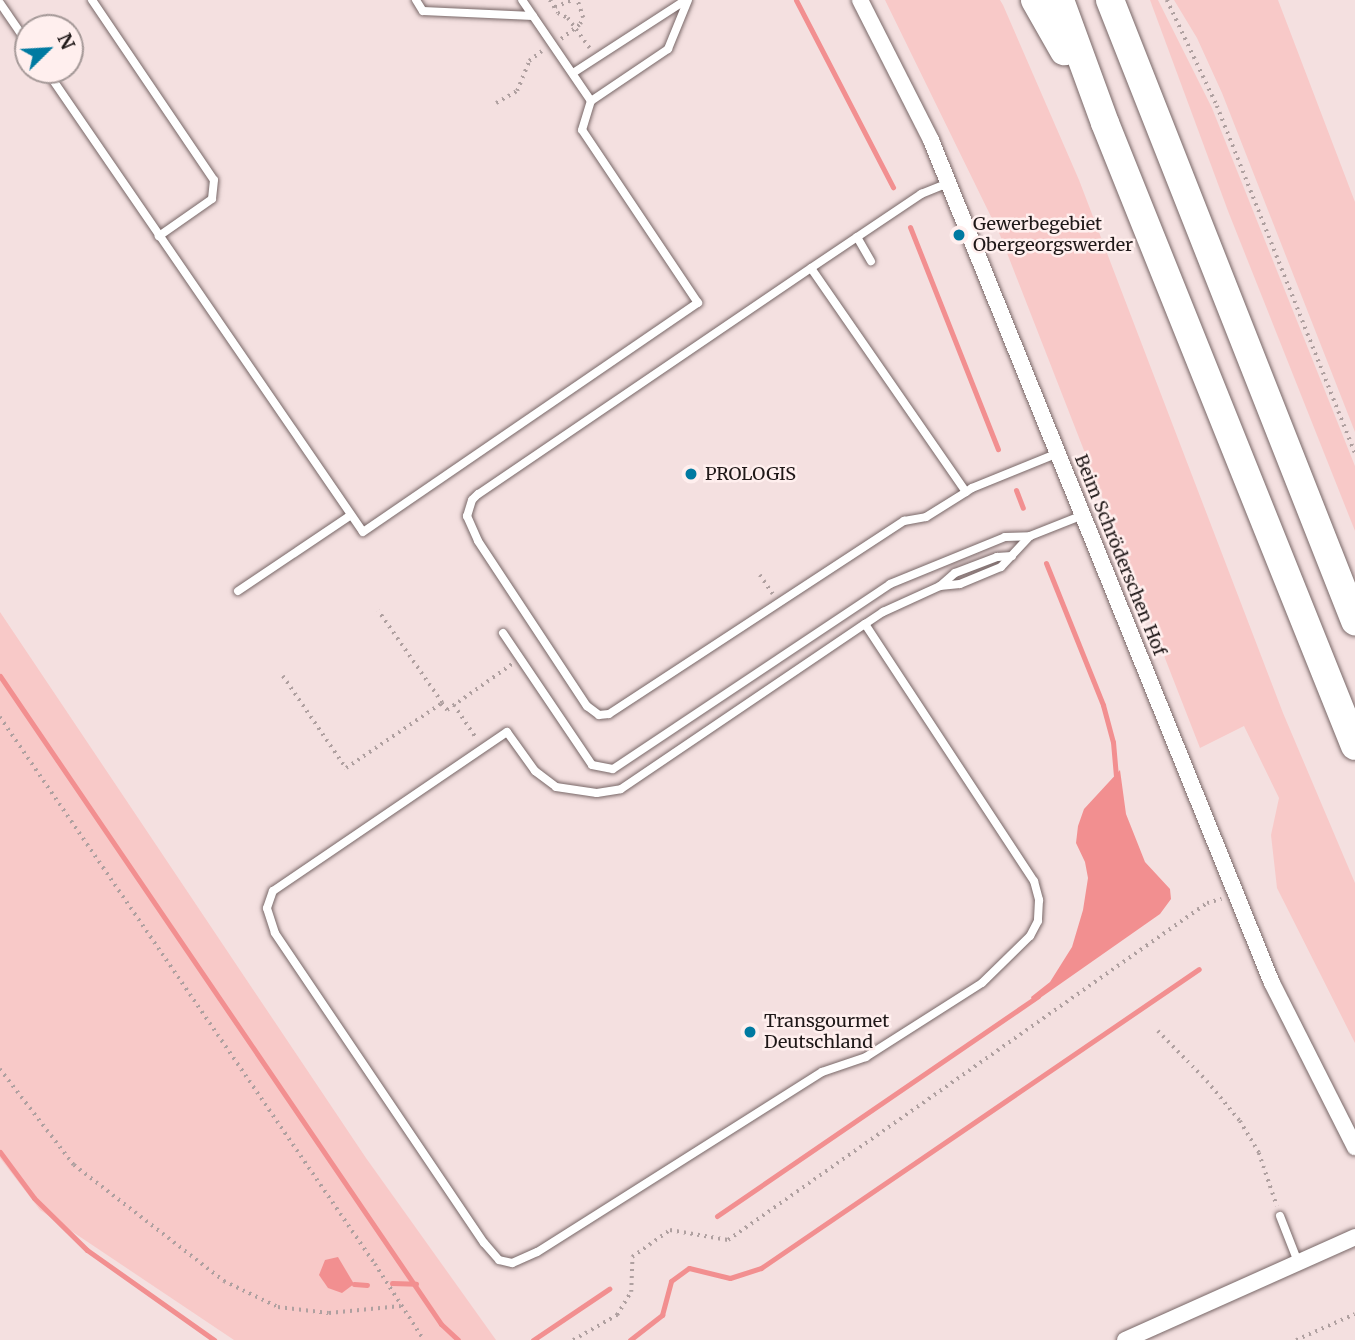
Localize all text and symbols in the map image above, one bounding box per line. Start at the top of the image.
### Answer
north arrow [14,14,84,84]
text: N [52,30,80,53]
place label: Gewerbegebiet Obergeorgswerder [973,214,1133,256]
marker: Gewerbegebiet Obergeorgswerder [951,227,967,243]
street label: Beim Schröderschen Hof [1070,451,1170,659]
place label: PROLOGIS [705,463,796,485]
marker: PROLOGIS [683,466,699,482]
place label: Transgourmet Deutschland [764,1011,889,1054]
marker: Transgourmet Deutschland [742,1024,758,1040]

